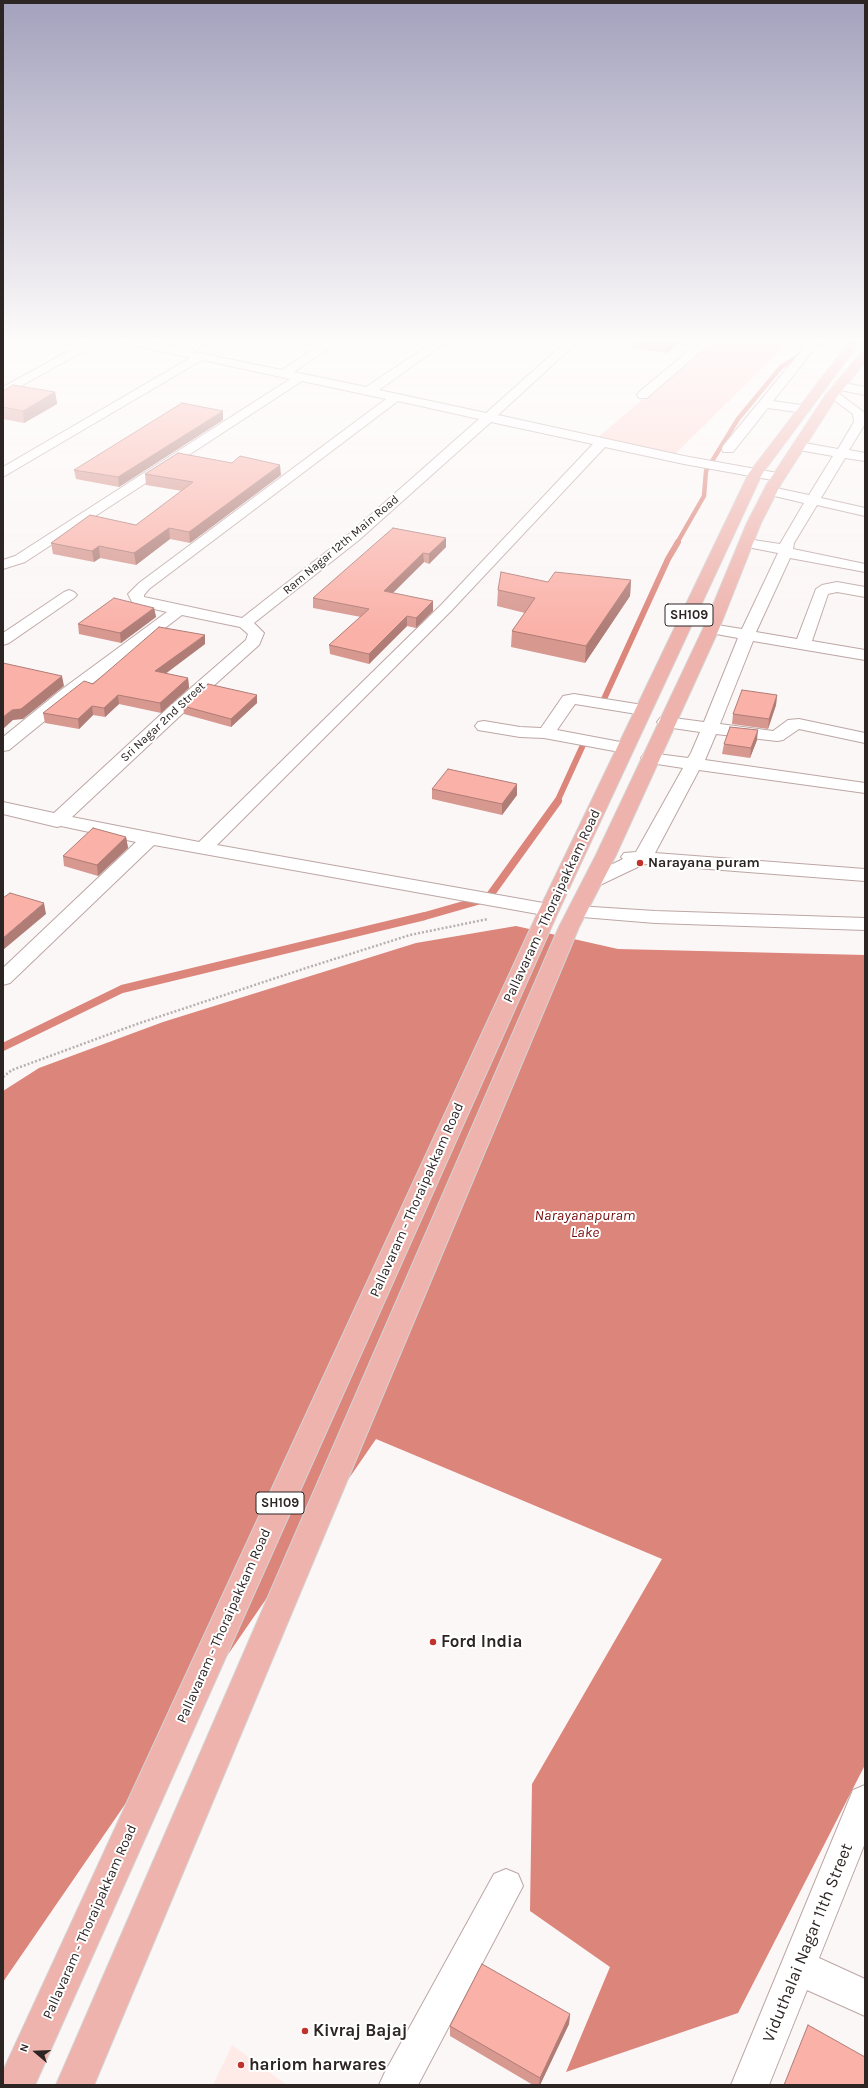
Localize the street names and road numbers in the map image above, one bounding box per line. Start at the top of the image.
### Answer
street label: Ram Nagar 12th Main Road [280,492,402,598]
road number: SH109 [665,604,713,626]
street label: Sri Nagar 2nd Street [118,679,208,765]
street label: Pallavaram - Thoraipakkam Road [500,807,604,1005]
street label: Pallavaram - Thoraipakkam Road [366,1100,468,1300]
road number: SH109 [256,1492,304,1514]
street label: Pallavaram - Thoraipakkam Road [173,1526,275,1726]
street label: Pallavaram - Thoraipakkam Road [39,1822,141,2022]
street label: Viduthalai Nagar 11th Street [759,1840,857,2046]

